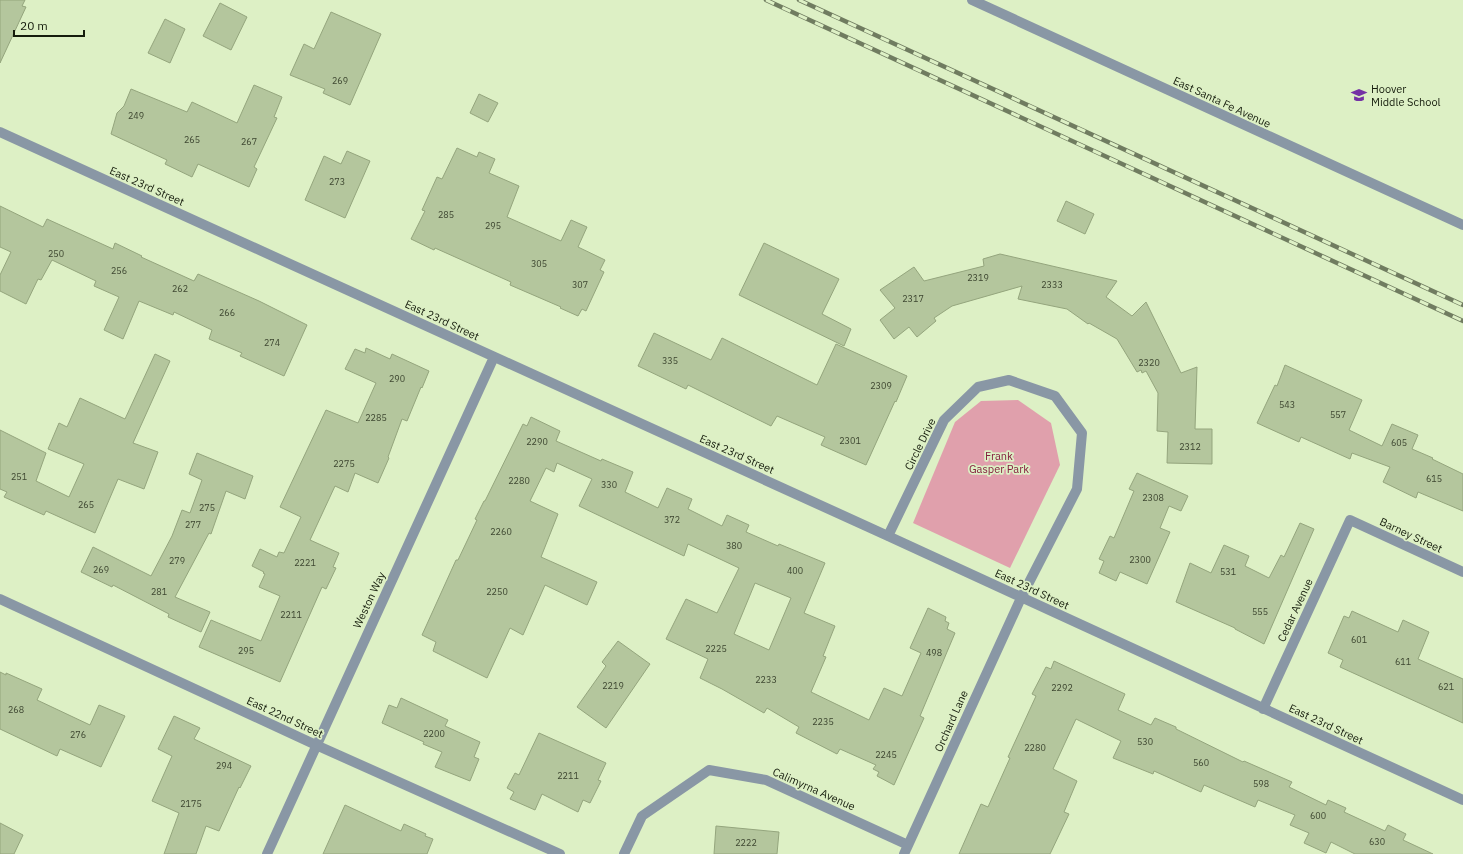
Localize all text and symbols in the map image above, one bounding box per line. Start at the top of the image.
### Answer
scale bar [14,12,84,38]
text: 20 m [20,18,48,33]
street label: East Santa Fe Avenue [1171,73,1273,131]
house number: 269 [332,75,348,86]
place label: Hoover Middle School [1371,82,1441,109]
school or university icon: Hoover Middle School [1350,86,1368,104]
house number: 249 [128,110,144,121]
house number: 265 [184,134,200,145]
house number: 267 [241,136,257,147]
street label: East 23rd Street [107,163,187,209]
house number: 273 [329,176,345,187]
house number: 285 [438,209,454,220]
house number: 295 [485,220,501,231]
house number: 250 [48,248,64,259]
house number: 305 [531,258,547,269]
house number: 256 [111,265,127,276]
house number: 2319 [967,272,989,283]
house number: 307 [572,279,588,290]
house number: 2333 [1041,279,1063,290]
house number: 262 [172,283,188,294]
house number: 2317 [902,293,924,304]
street label: East 23rd Street [403,297,481,343]
house number: 266 [219,307,235,318]
house number: 274 [264,337,280,348]
house number: 335 [662,355,678,366]
house number: 2320 [1138,357,1160,368]
house number: 290 [389,373,405,384]
house number: 2309 [870,380,892,391]
house number: 543 [1279,399,1295,410]
house number: 557 [1330,409,1346,420]
house number: 2285 [365,412,387,423]
street label: Circle Drive [901,416,939,472]
street label: East 23rd Street [697,431,777,477]
house number: 2301 [839,435,861,446]
house number: 2290 [526,436,548,447]
house number: 605 [1391,437,1407,448]
house number: 2312 [1179,441,1201,452]
park label: Frank Gasper Park [969,449,1029,476]
house number: 2275 [333,458,355,469]
house number: 251 [11,471,27,482]
house number: 615 [1426,473,1442,484]
house number: 2280 [508,475,530,486]
house number: 330 [601,479,617,490]
house number: 2308 [1142,492,1164,503]
house number: 265 [78,499,94,510]
house number: 275 [199,502,215,513]
house number: 372 [664,514,680,525]
street label: Barney Street [1377,514,1445,556]
house number: 277 [185,519,201,530]
house number: 2260 [490,526,512,537]
house number: 380 [726,540,742,551]
house number: 2300 [1129,554,1151,565]
house number: 279 [169,555,185,566]
house number: 2221 [294,557,316,568]
house number: 269 [93,564,109,575]
house number: 400 [787,565,803,576]
street label: East 23rd Street [993,566,1071,612]
house number: 531 [1220,566,1236,577]
street label: Weston Way [350,569,388,631]
street label: Cedar Avenue [1274,576,1316,644]
house number: 281 [151,586,167,597]
house number: 2250 [486,586,508,597]
house number: 555 [1252,606,1268,617]
house number: 2211 [280,609,302,620]
house number: 601 [1351,634,1367,645]
house number: 2225 [705,643,727,654]
house number: 295 [238,645,254,656]
house number: 498 [926,647,942,658]
house number: 611 [1395,656,1411,667]
house number: 2233 [755,674,777,685]
house number: 2219 [602,680,624,691]
house number: 621 [1438,681,1454,692]
house number: 2292 [1051,682,1073,693]
street label: Orchard Lane [931,688,971,754]
street label: East 22nd Street [245,693,326,741]
street label: East 23rd Street [1287,701,1365,747]
house number: 268 [8,704,24,715]
house number: 2235 [812,716,834,727]
house number: 2200 [423,728,445,739]
house number: 276 [70,729,86,740]
house number: 530 [1137,736,1153,747]
house number: 2280 [1024,742,1046,753]
house number: 2245 [875,749,897,760]
house number: 560 [1193,757,1209,768]
house number: 294 [216,760,232,771]
street label: Calimyrna Avenue [771,765,857,813]
house number: 2211 [557,770,579,781]
house number: 598 [1253,778,1269,789]
house number: 2175 [180,798,202,809]
house number: 600 [1310,810,1326,821]
house number: 630 [1369,836,1385,847]
house number: 2222 [735,837,757,848]

